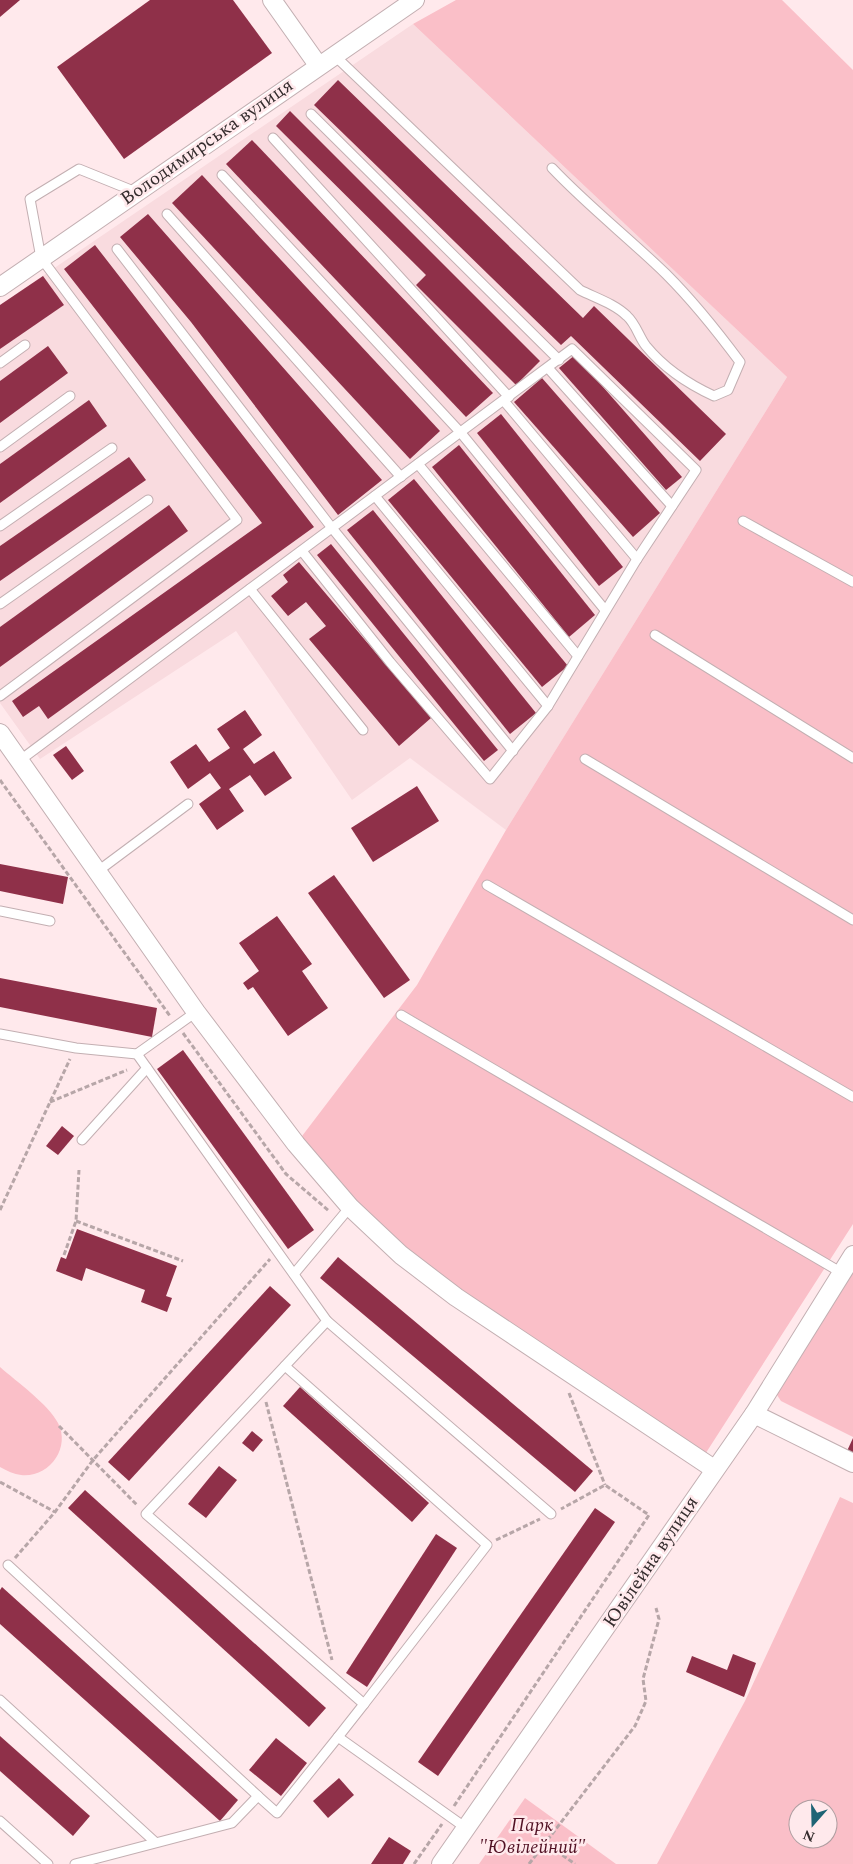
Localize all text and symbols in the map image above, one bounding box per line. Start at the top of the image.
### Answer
street label: Володимирська вулиця [115,71,299,213]
street label: Ювілейна вулиця [596,1490,706,1634]
north arrow [788,1799,838,1849]
park label: Парк "Ювілейний" [479,1811,586,1862]
text: N [800,1824,818,1848]

